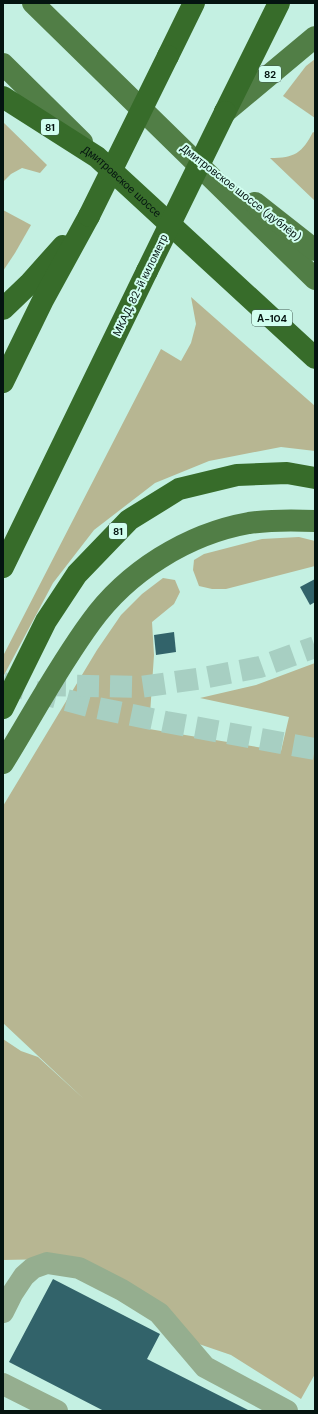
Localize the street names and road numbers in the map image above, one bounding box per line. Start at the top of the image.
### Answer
road number: 82 [259,66,281,82]
road number: 81 [41,119,59,135]
street label: Дмитровское шоссе (дублёр) [178,140,304,244]
street label: Дмитровское шоссе [79,142,165,220]
street label: МКАД, 82-й километр [109,232,171,338]
road number: А-104 [252,310,292,326]
road number: 81 [109,523,127,539]

